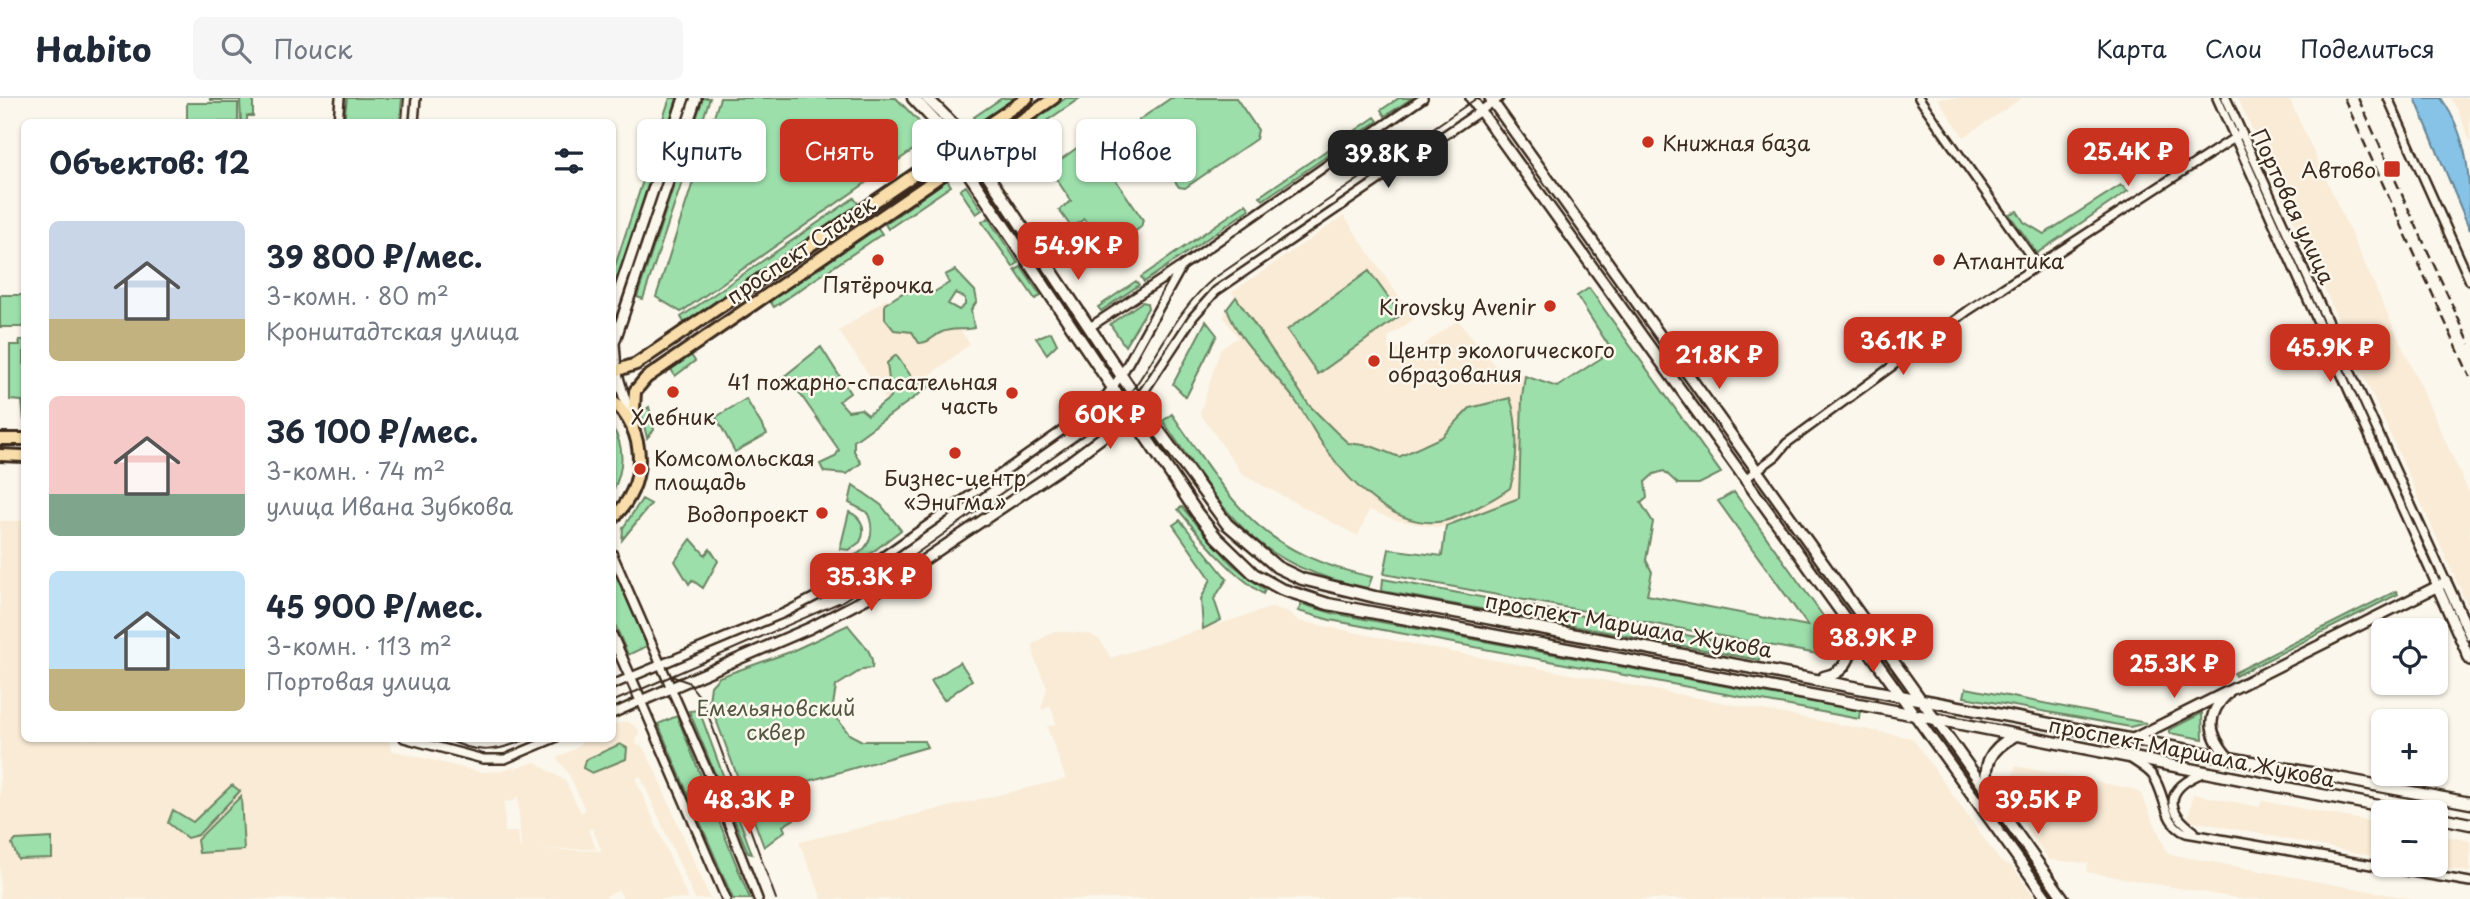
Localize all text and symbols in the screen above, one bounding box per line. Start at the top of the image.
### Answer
search box [193,17,683,80]
text: Habito [35,23,151,73]
icon: search [217,29,255,67]
text: Поиск [273,29,352,68]
text: Карта [2096,30,2167,66]
text: Слои [2205,30,2262,66]
text: Поделиться [2300,30,2435,66]
chip: Купить [637,119,766,182]
chip: Снять [780,119,898,182]
chip: Фильтры [912,119,1062,182]
chip: Новое [1076,119,1196,182]
street label: Портовая улица [2244,123,2344,290]
place label: Книжная база [1662,126,1811,158]
pin: 25.4K ₽ [2063,129,2193,188]
pin: 39.8K ₽ [1323,130,1453,190]
text: 25.4K ₽ [2083,133,2173,168]
marker: Книжная база [1640,134,1656,150]
text: 39.8K ₽ [1344,135,1432,170]
text: Объектов: 12 [49,139,250,184]
icon: filters [550,142,588,180]
place label: Автово [2301,153,2376,185]
marker: Автово [2382,159,2402,179]
street label: проспект Стачек [719,187,882,311]
pin: 54.9K ₽ [1013,222,1143,282]
text: 54.9K ₽ [1033,227,1123,262]
text: 39 800 ₽/мес. [266,233,483,278]
place label: Атлантика [1953,244,2065,276]
icon: home [105,249,189,333]
marker: Пятёрочка [870,252,886,268]
marker: Атлантика [1931,252,1947,268]
place label: Пятёрочка [822,268,934,300]
text: 3-комн. · 80 m² [266,278,449,313]
place label: Kirovsky Avenir [1379,290,1537,322]
marker: Kirovsky Avenir [1542,298,1558,314]
text: Кронштадтская улица [266,313,519,348]
pin: 36.1K ₽ [1838,317,1968,377]
text: 36.1K ₽ [1860,322,1946,357]
pin: 45.9K ₽ [2265,324,2395,384]
text: 45.9K ₽ [2286,329,2374,364]
pin: 21.8K ₽ [1654,331,1784,391]
place label: Центр экологического образования [1388,333,1615,389]
text: 21.8K ₽ [1675,336,1763,371]
marker: Центр экологического образования [1366,353,1382,369]
place label: 41 пожарно-спасательная часть [728,365,998,421]
marker: Хлебник [665,384,681,400]
marker: 41 пожарно-спасательная часть [1004,385,1020,401]
pin: 60K ₽ [1061,392,1159,451]
text: 60K ₽ [1075,396,1145,431]
place label: Хлебник [631,400,716,432]
text: 36 100 ₽/мес. [266,408,478,453]
icon: home [105,424,189,508]
place label: Комсомольская площадь [654,441,815,497]
marker: Бизнес-центр «Энигма» [947,445,963,461]
text: 3-комн. · 74 m² [266,453,445,488]
marker: Комсомольская площадь [632,461,648,477]
place label: Бизнес-центр «Энигма» [884,461,1026,517]
text: улица Ивана Зубкова [266,488,513,523]
place label: Водопроект [686,497,809,529]
marker: Водопроект [814,505,830,521]
pin: 35.3K ₽ [806,554,936,613]
text: 35.3K ₽ [826,558,916,593]
text: 45 900 ₽/мес. [266,583,483,628]
street label: проспект Маршала Жукова [1483,583,1775,665]
icon: home [105,599,189,683]
pin: 38.9K ₽ [1808,614,1938,674]
map controls [2371,618,2448,877]
button: locate [2371,618,2448,695]
text: 38.9K ₽ [1829,619,1917,654]
text: 3-комн. · 113 m² [266,628,452,663]
pin: 25.3K ₽ [2109,640,2239,700]
text: 25.3K ₽ [2129,645,2219,680]
text: Портовая улица [266,663,450,698]
park label: Емельяновский сквер [697,691,855,747]
street label: проспект Маршала Жукова [2046,708,2338,794]
button: + [2371,709,2448,786]
pin: 48.3K ₽ [684,776,814,836]
pin: 39.5K ₽ [1973,776,2103,836]
text: 48.3K ₽ [703,781,795,816]
text: 39.5K ₽ [1995,781,2081,816]
button: − [2371,800,2448,877]

